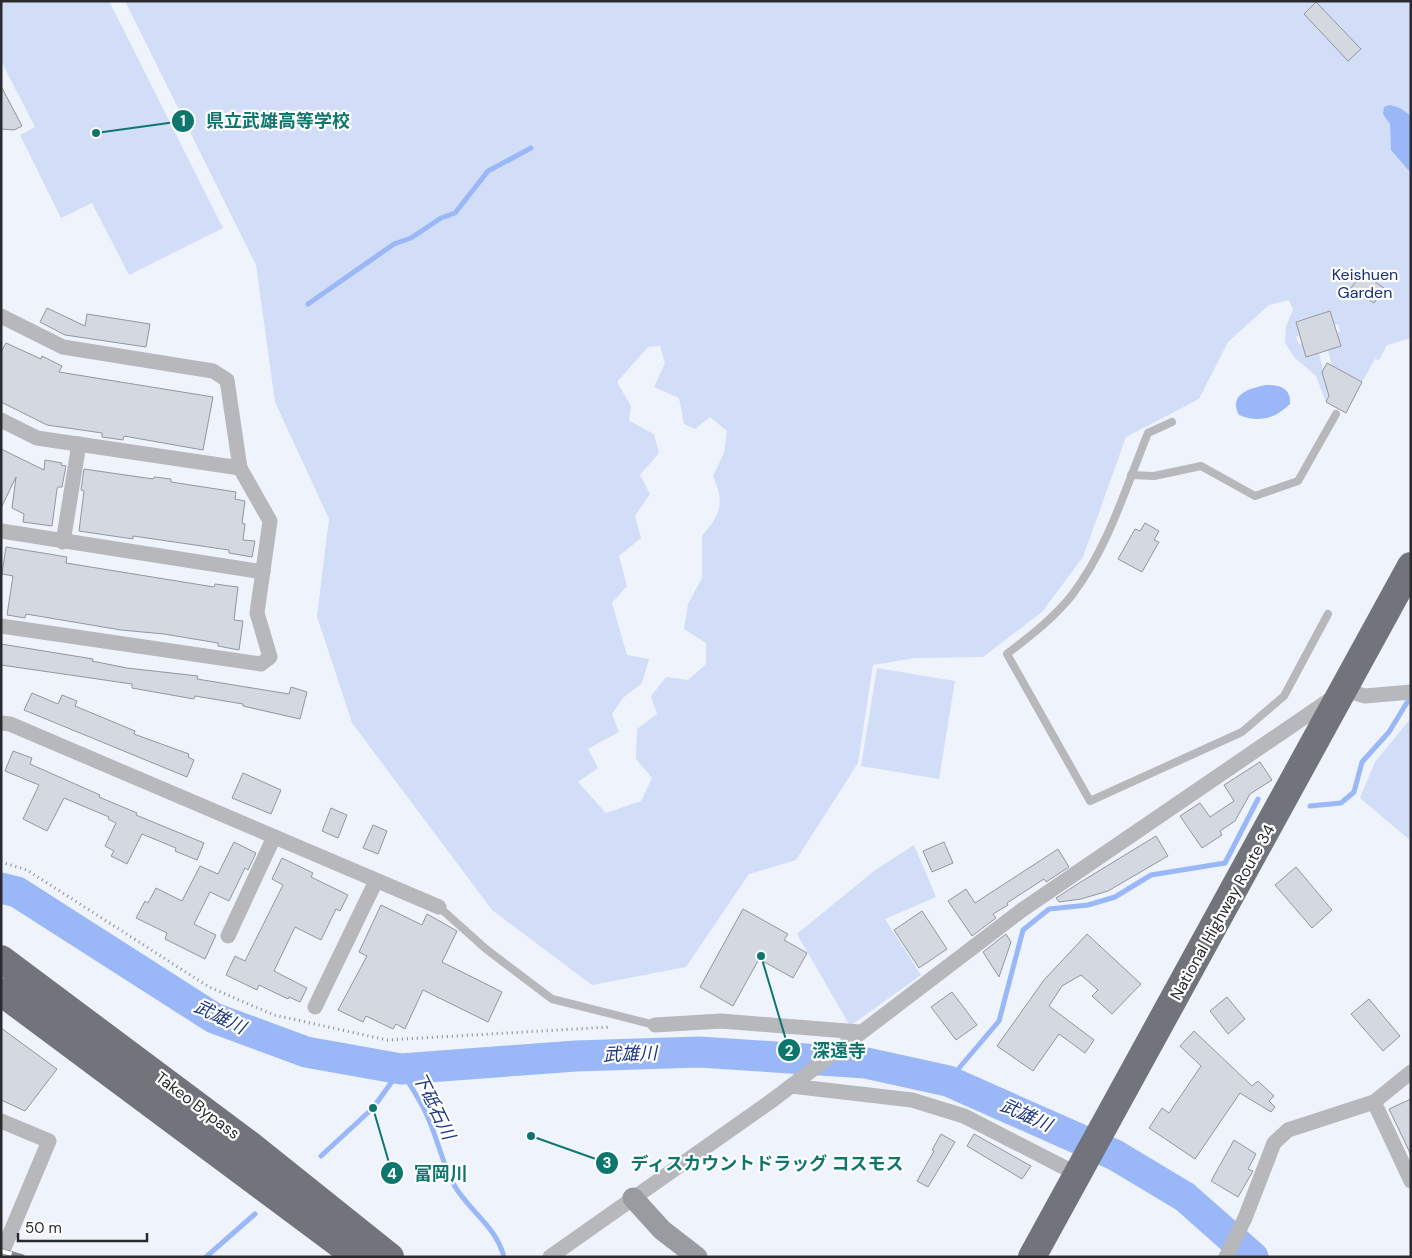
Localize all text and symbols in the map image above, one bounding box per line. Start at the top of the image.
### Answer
callout: 県立武雄高等学校 [171,105,360,138]
text: 県立武雄高等学校 [206,109,350,133]
text: 1 [180,111,186,131]
park label: Keishuen Garden [1332,264,1398,303]
street label: National Highway Route 34 [1165,821,1280,1004]
water label: 武雄川 [190,994,251,1040]
callout: 深遠寺 [777,1034,876,1067]
text: 深遠寺 [812,1039,866,1063]
water label: 武雄川 [603,1041,659,1067]
text: 2 [785,1041,794,1061]
street label: Takeo Bypass [151,1067,244,1144]
water label: 下砥石川 [407,1068,461,1145]
water label: 武雄川 [996,1093,1057,1138]
callout: ディスカウントドラッグ コスモス [595,1147,914,1180]
text: ディスカウントドラッグ コスモス [631,1152,903,1176]
text: 3 [602,1153,612,1173]
callout: 富岡川 [379,1157,478,1190]
text: 富岡川 [414,1162,468,1186]
text: 4 [387,1164,397,1184]
scale bar [18,1210,146,1242]
text: 50 m [25,1218,62,1238]

